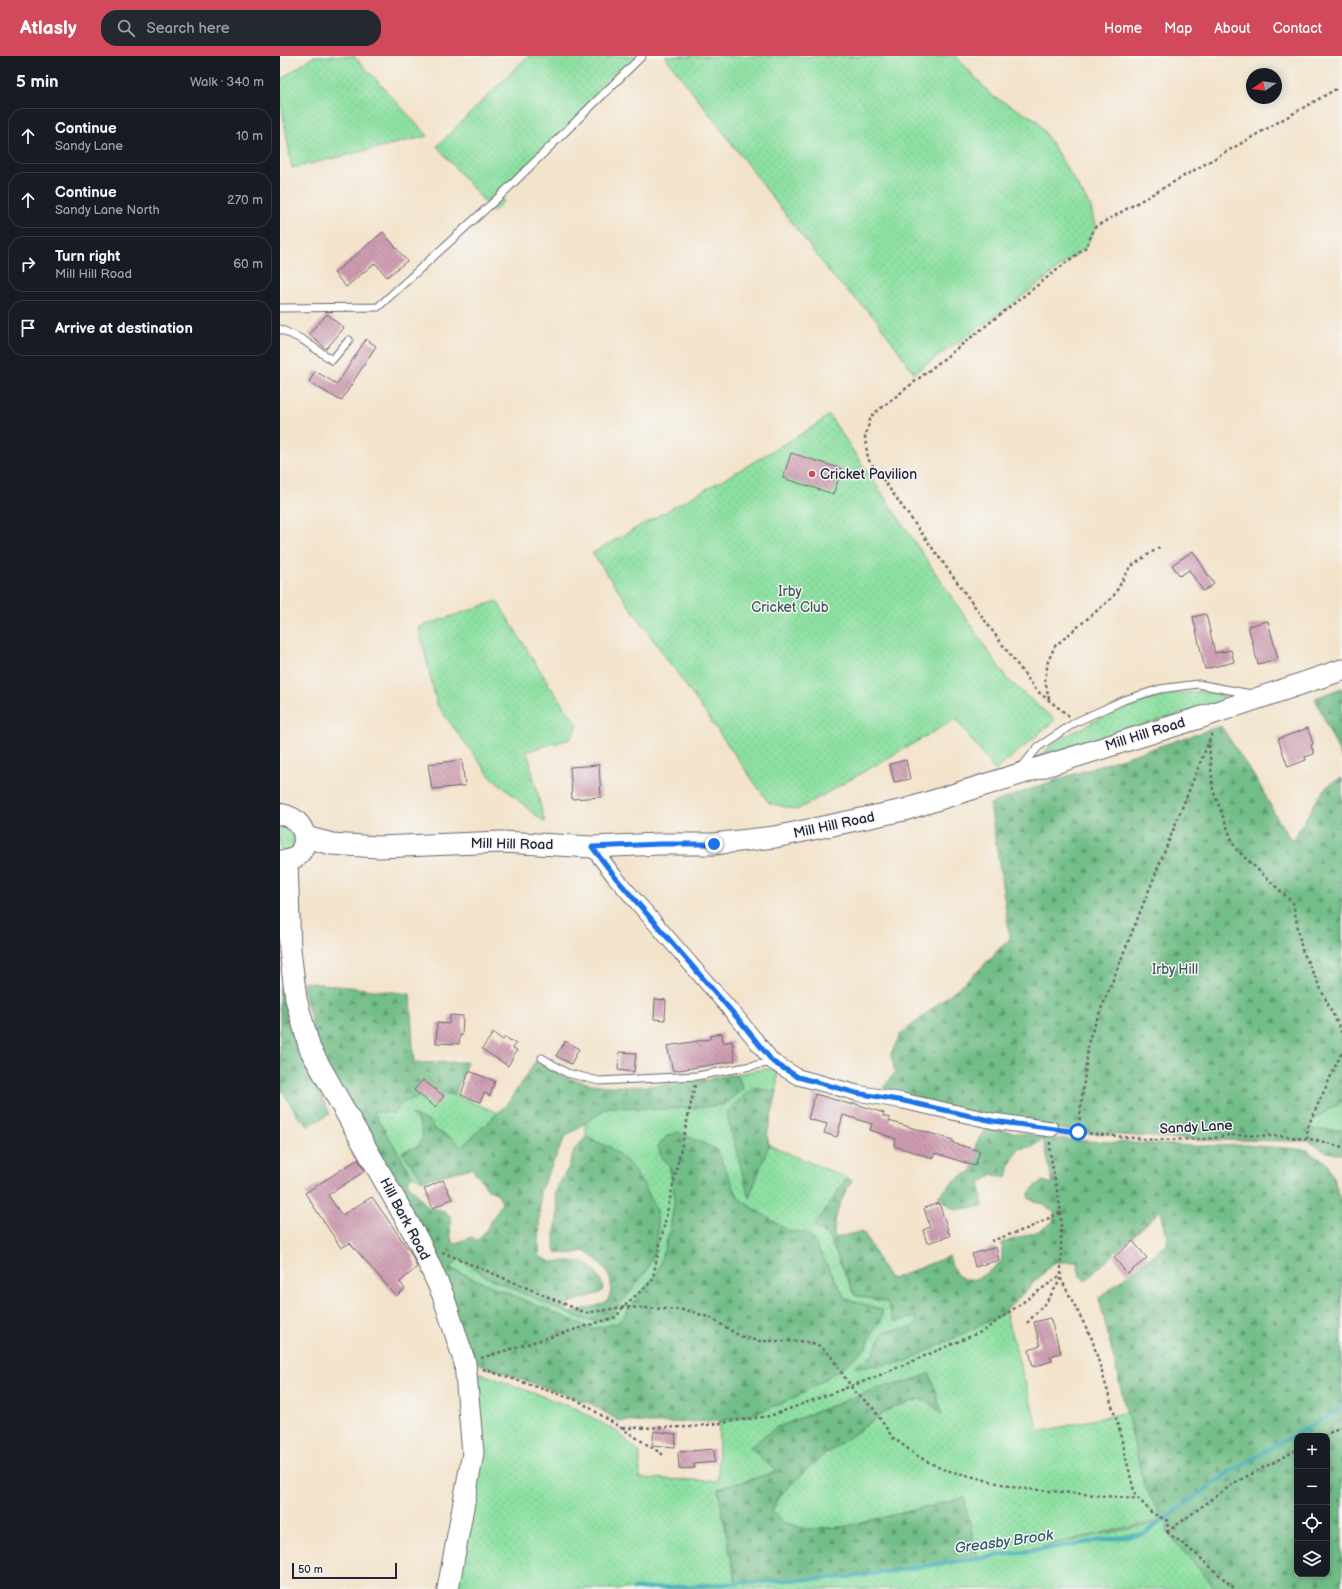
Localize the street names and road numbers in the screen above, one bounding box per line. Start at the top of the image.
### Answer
street label: Mill Hill Road [1103,714,1187,754]
street label: Mill Hill Road [792,808,876,842]
street label: Mill Hill Road [470,835,554,853]
street label: Sandy Lane [1159,1117,1233,1137]
street label: Hill Bark Road [376,1175,434,1263]

